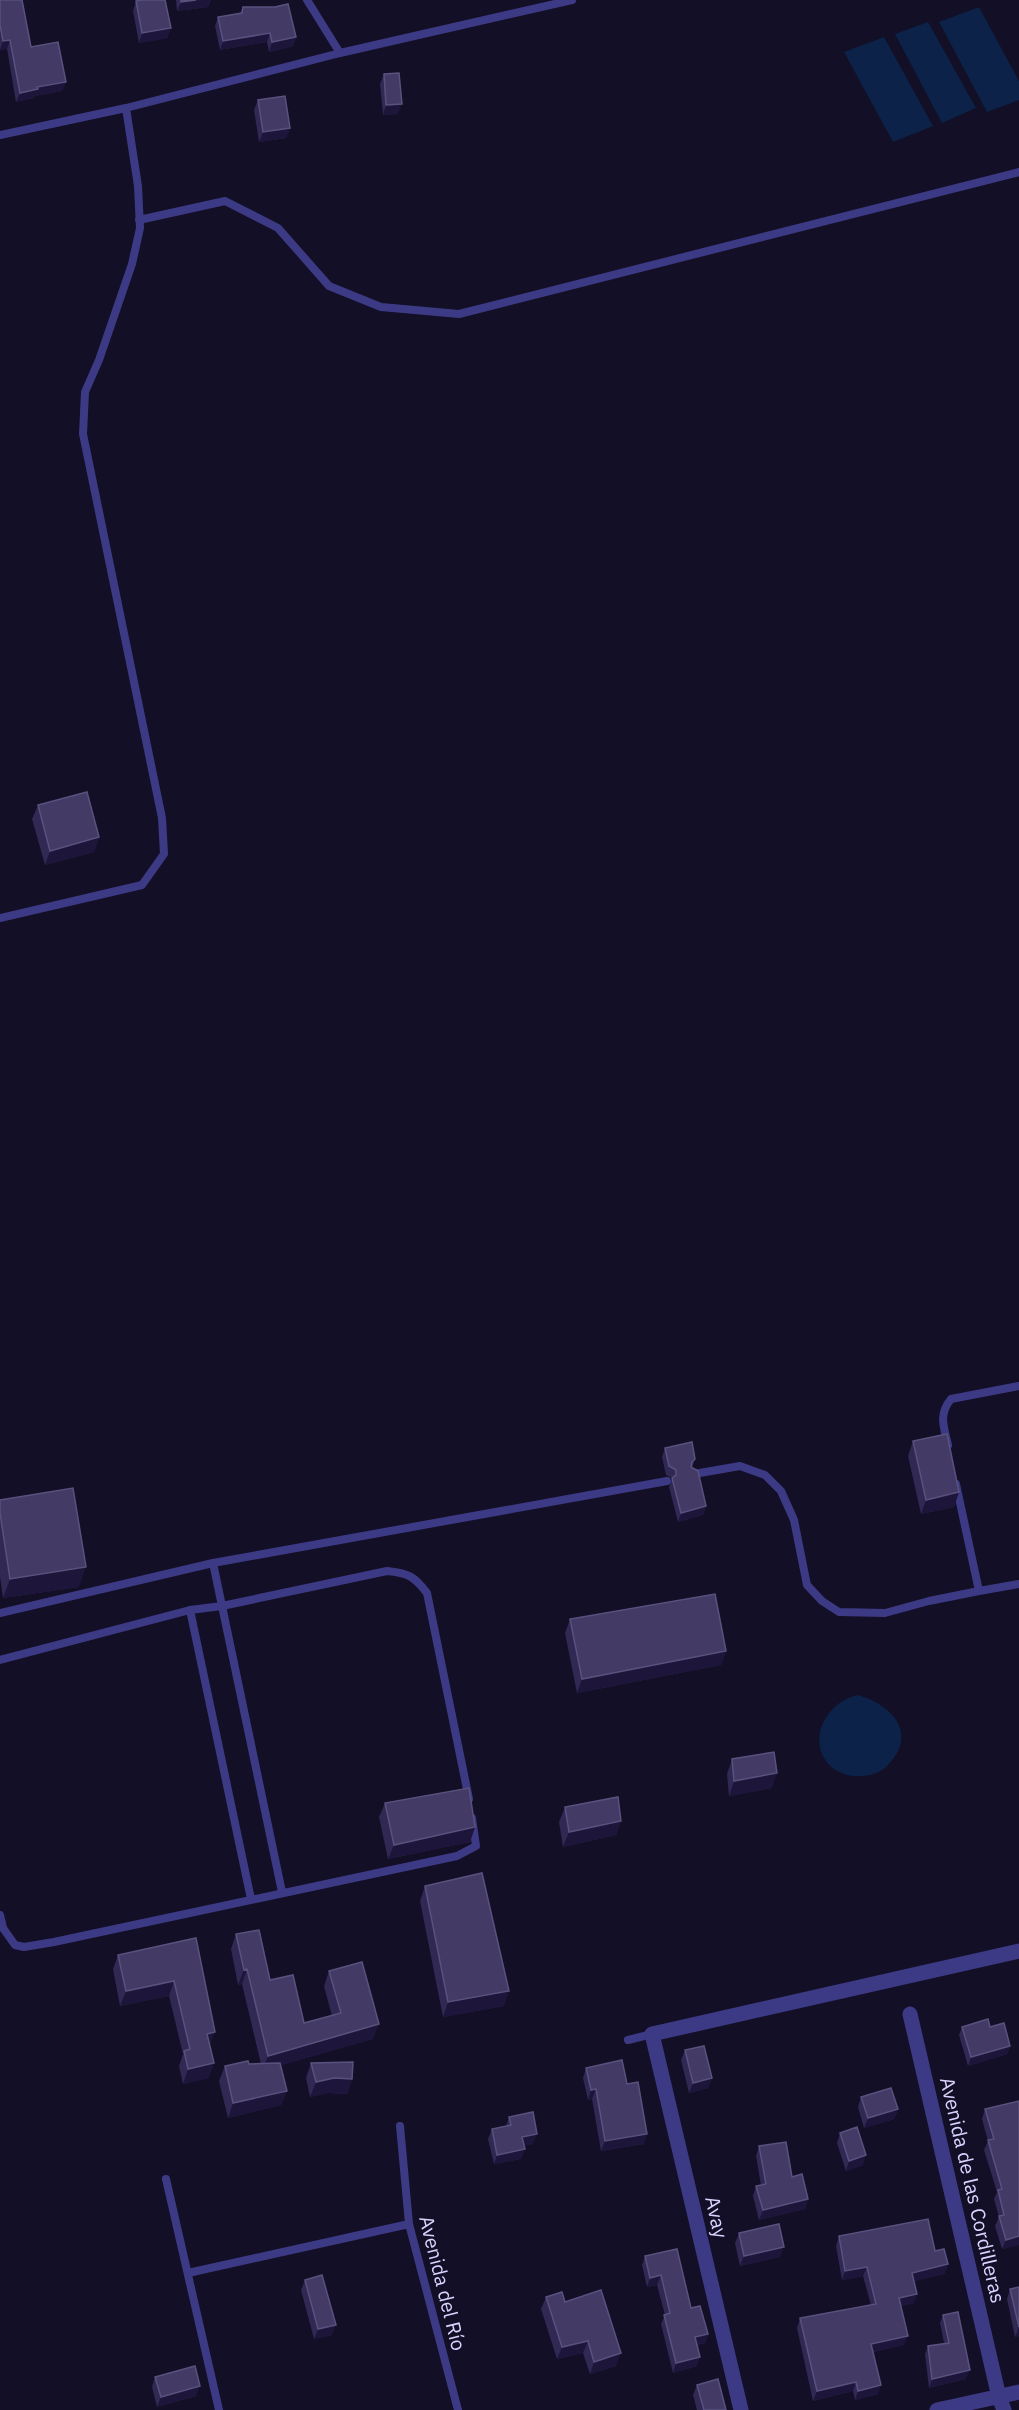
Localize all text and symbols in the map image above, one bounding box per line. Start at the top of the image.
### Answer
street label: Avenida de las Cordilleras [934,2074,1012,2306]
street label: Avay [699,2193,735,2241]
street label: Avenida del Río [413,2213,473,2353]

